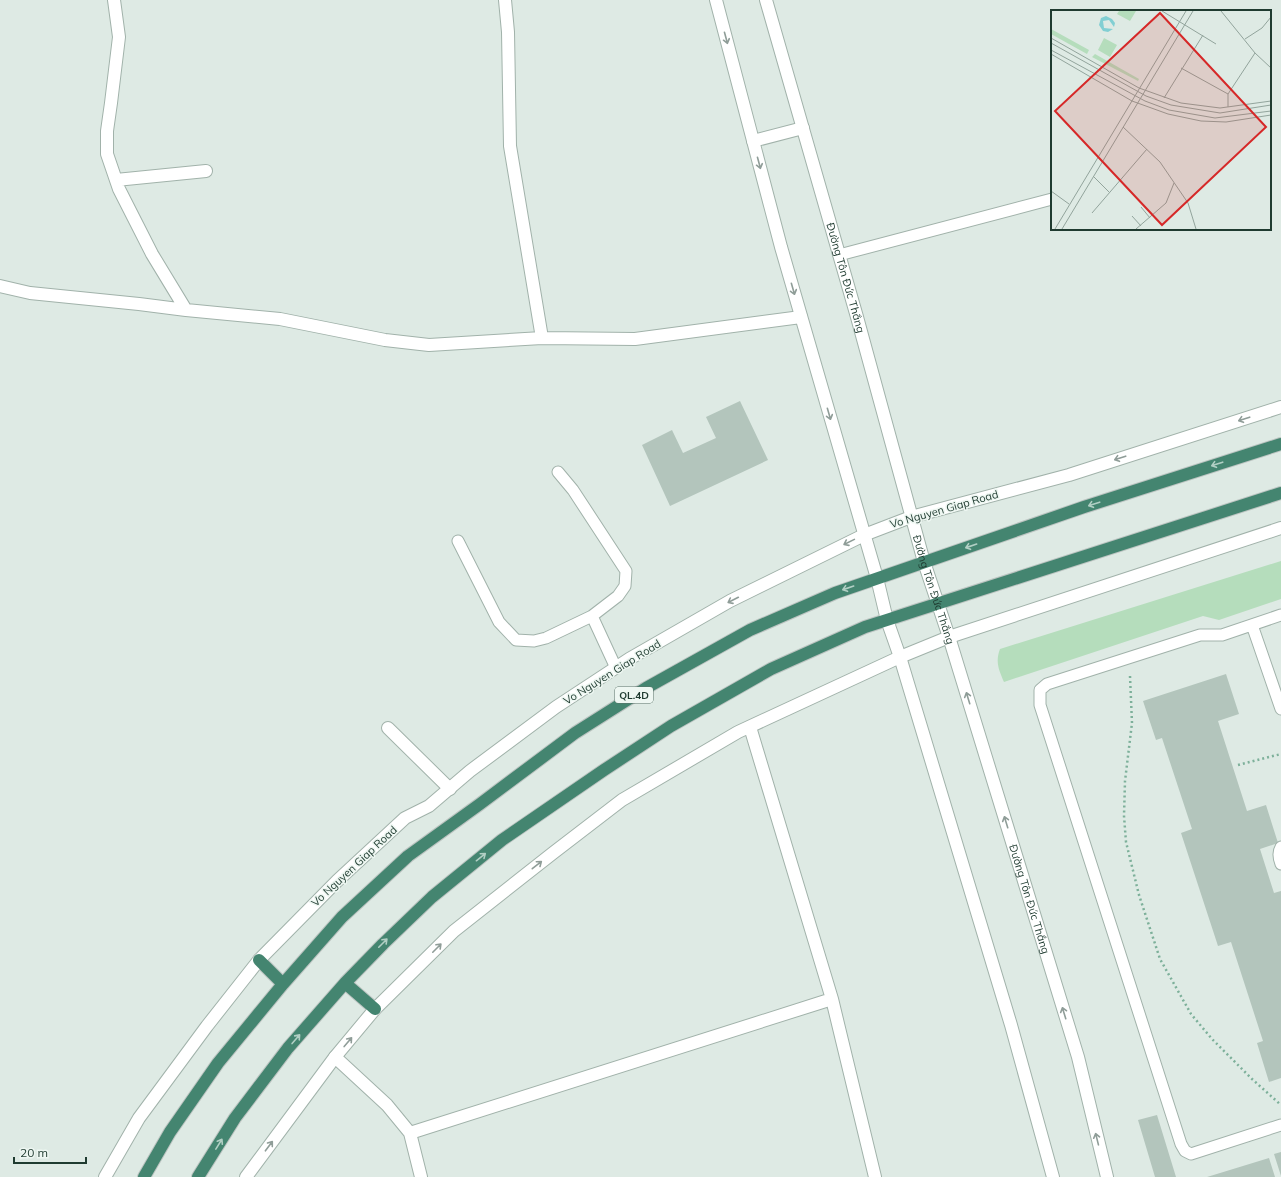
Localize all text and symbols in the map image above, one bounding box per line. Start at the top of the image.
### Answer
inset map [1051,10,1271,230]
one-way arrow [722,31,730,44]
one-way arrow [755,157,763,170]
street label: Đường Tôn Đức Thắng [823,221,868,334]
one-way arrow [790,282,797,295]
one-way arrow [826,407,833,420]
one-way arrow [1238,416,1251,423]
one-way arrow [1114,455,1127,462]
one-way arrow [1211,461,1224,468]
street label: Vo Nguyen Giap Road [888,487,1000,531]
one-way arrow [1087,501,1100,508]
street label: Đường Tôn Đức Thắng [910,533,958,646]
one-way arrow [843,539,855,546]
one-way arrow [965,543,977,551]
one-way arrow [842,585,854,593]
one-way arrow [727,597,739,604]
street label: Vo Nguyen Giap Road [561,636,663,708]
road number: QL.4D [615,687,653,703]
one-way arrow [964,691,971,704]
one-way arrow [1002,816,1009,829]
street label: Vo Nguyen Giap Road [308,823,400,909]
street label: Đường Tôn Đức Thắng [1006,843,1053,956]
one-way arrow [475,853,486,862]
one-way arrow [532,861,543,869]
one-way arrow [378,938,388,948]
one-way arrow [432,943,442,953]
one-way arrow [1060,1007,1067,1020]
one-way arrow [291,1034,300,1045]
one-way arrow [343,1037,352,1047]
one-way arrow [1093,1133,1101,1146]
one-way arrow [215,1138,223,1150]
scale bar [14,1139,86,1165]
one-way arrow [265,1140,273,1151]
text: 20 m [20,1145,48,1160]

